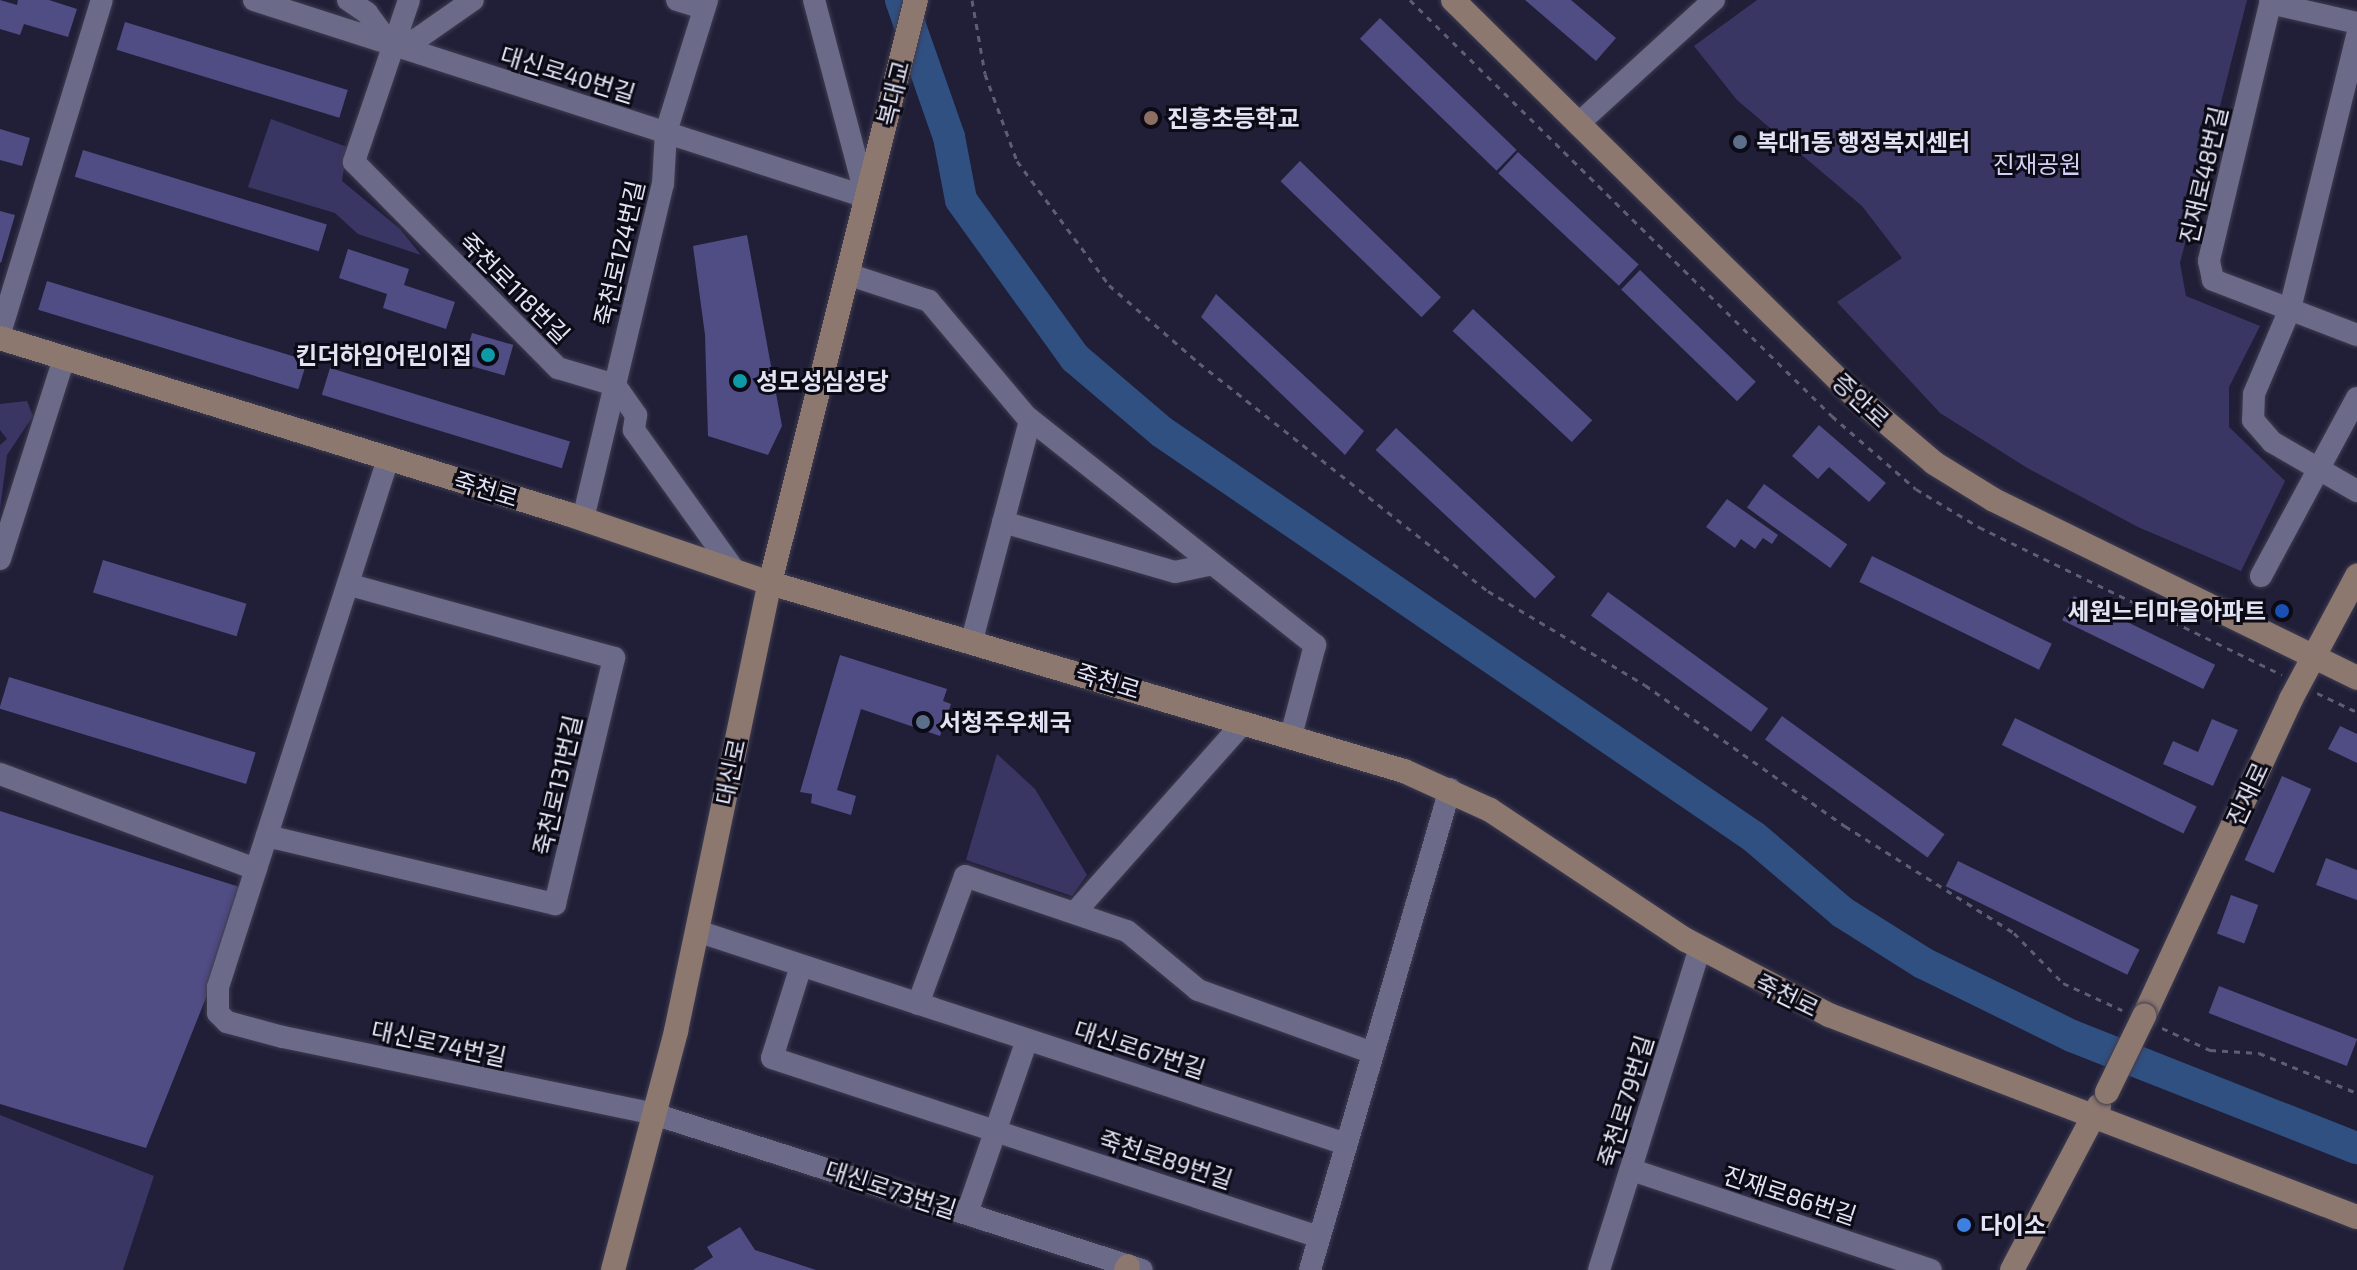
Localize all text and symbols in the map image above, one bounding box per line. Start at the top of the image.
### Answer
street label: 대신로40번길 [497,40,639,108]
street label: 복대교 [871,57,915,129]
place label: 진흥초등학교 [1167,104,1299,132]
street label: 진재로48번길 [2173,104,2233,246]
marker: 진흥초등학교 [1142,109,1160,127]
place label: 복대1동 행정복지센터 [1756,128,1970,156]
marker: 복대1동 행정복지센터 [1731,133,1749,151]
park label: 진재공원 [1993,150,2081,178]
street label: 죽천로124번길 [588,178,650,328]
street label: 죽천로118번길 [454,227,576,349]
place label: 킨더하임어린이집 [295,341,472,369]
marker: 킨더하임어린이집 [479,346,497,364]
place label: 성모성심성당 [756,367,888,395]
street label: 증안로 [1827,367,1895,433]
marker: 성모성심성당 [731,372,749,390]
street label: 죽천로 [450,466,522,512]
place label: 세원느티마을아파트 [2067,597,2266,625]
marker: 세원느티마을아파트 [2273,602,2291,620]
street label: 죽천로 [1072,658,1144,704]
place label: 서청주우체국 [939,708,1071,736]
street label: 죽천로131번길 [527,712,587,858]
marker: 서청주우체국 [914,713,932,731]
street label: 대신로 [709,737,751,807]
street label: 진재로 [2220,758,2274,830]
street label: 죽천로 [1751,968,1823,1022]
street label: 대신로67번길 [1071,1014,1209,1084]
street label: 대신로74번길 [369,1015,509,1071]
street label: 죽천로79번길 [1591,1032,1659,1170]
street label: 죽천로89번길 [1096,1124,1236,1194]
street label: 대신로73번길 [822,1154,960,1224]
street label: 진재로86번길 [1720,1160,1860,1230]
place label: 다이소 [1980,1211,2046,1239]
marker: 다이소 [1955,1216,1973,1234]

